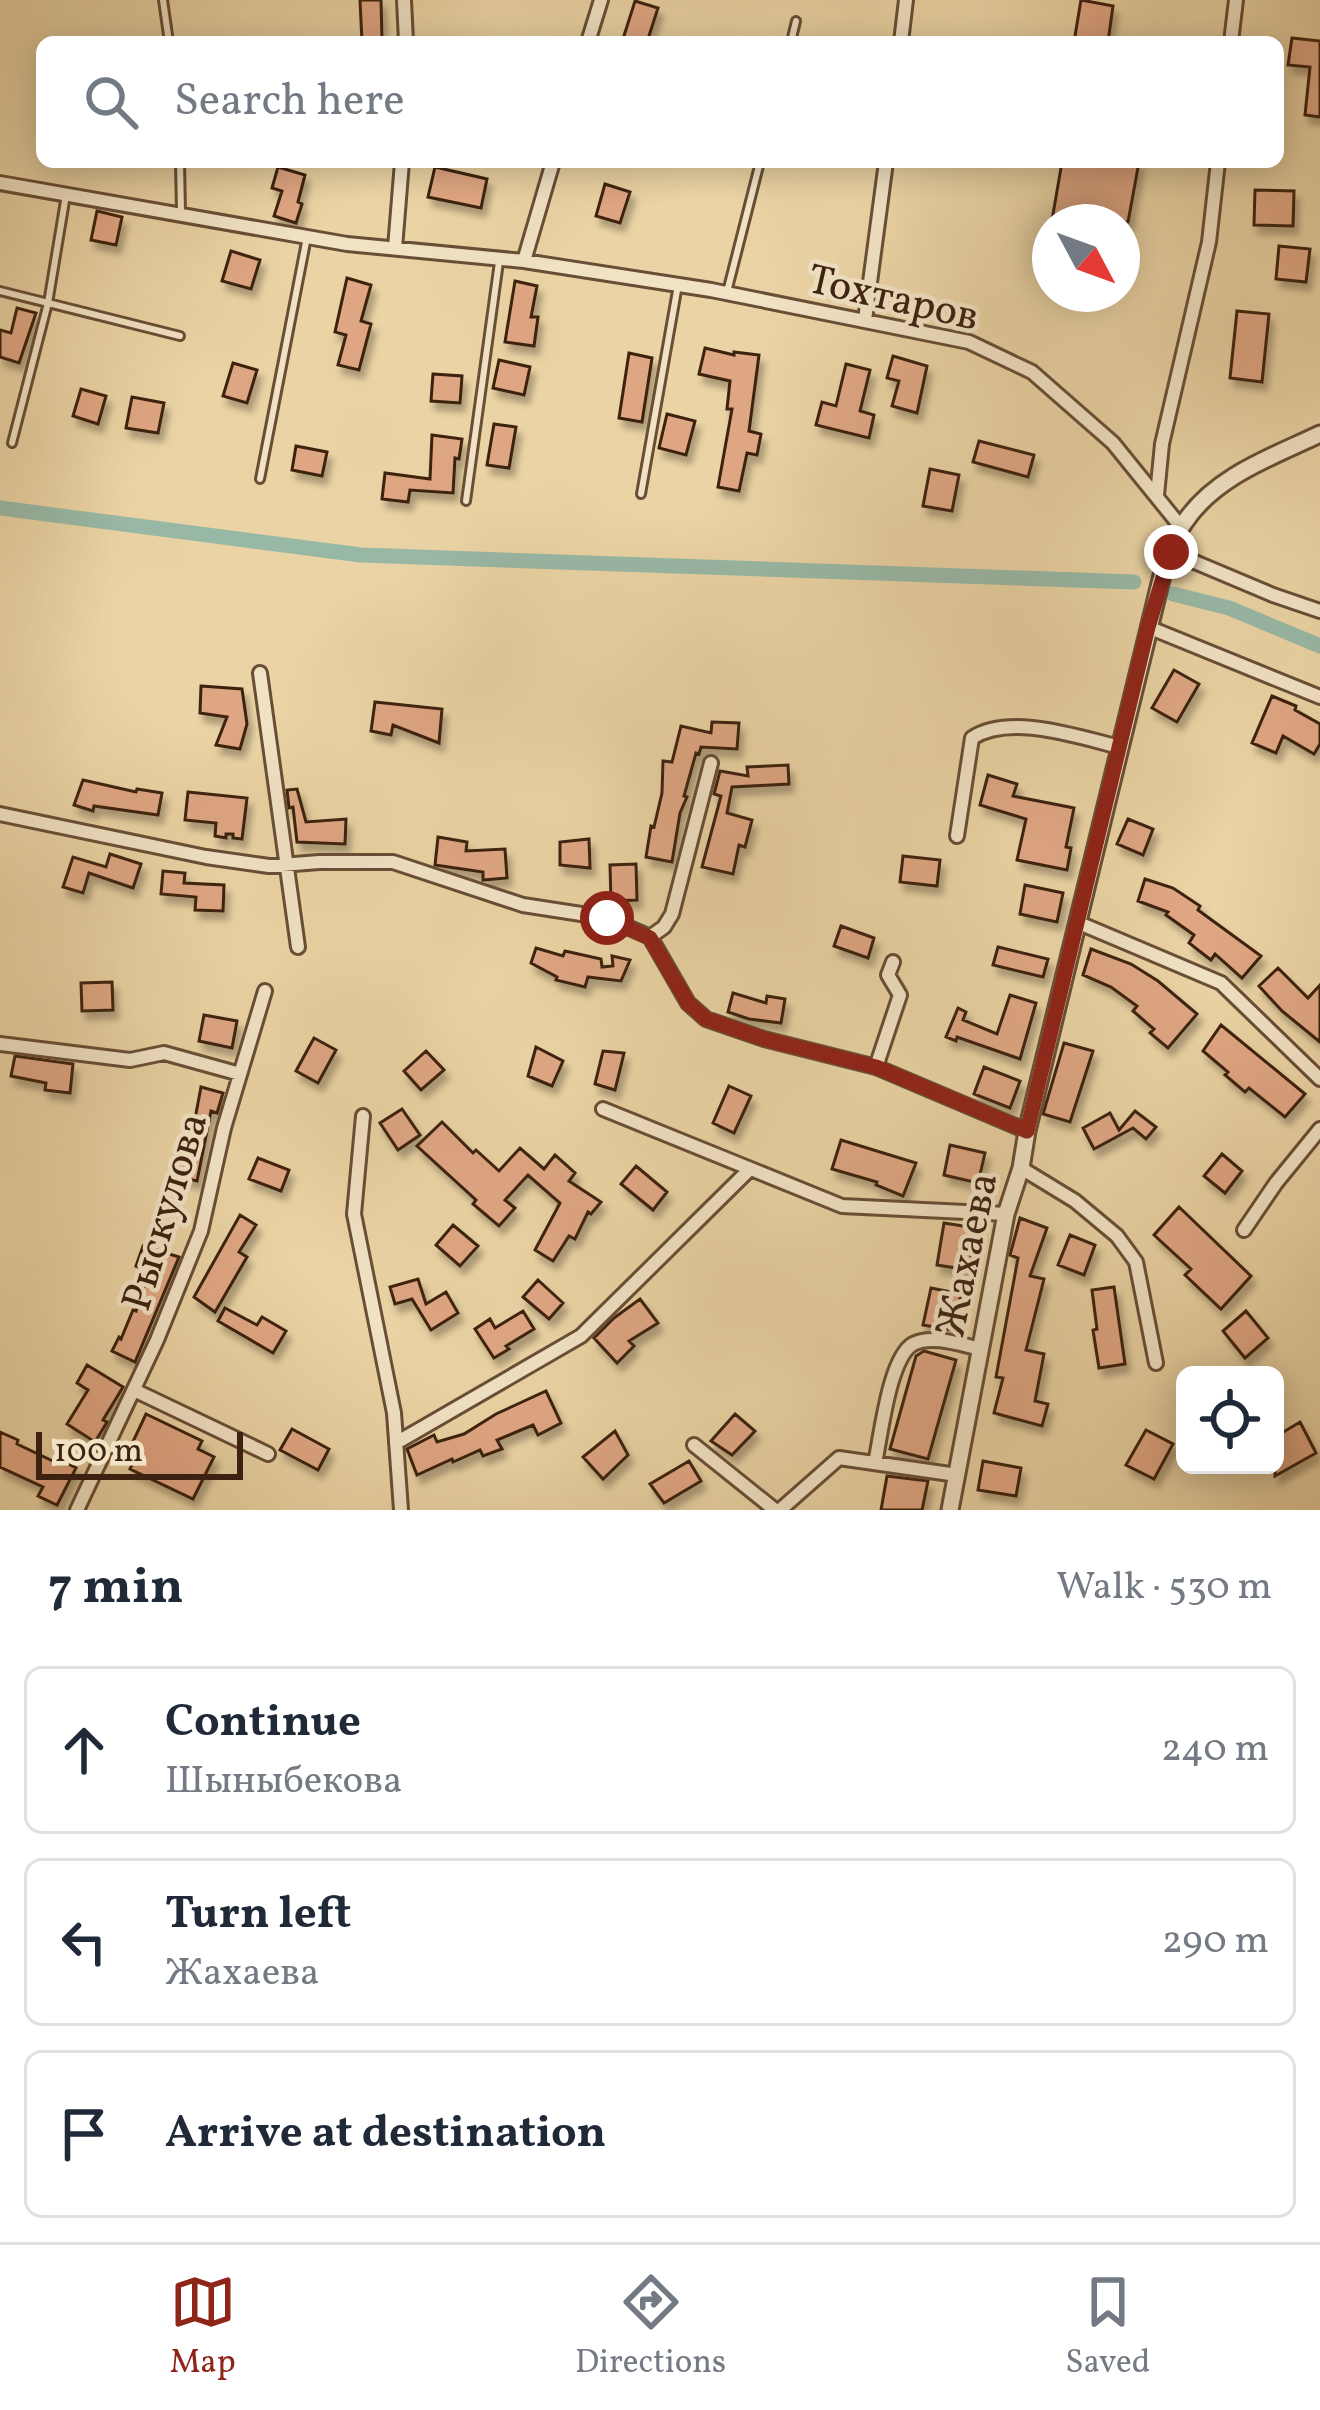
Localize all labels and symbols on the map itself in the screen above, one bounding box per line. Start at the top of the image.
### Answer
north arrow [1032,204,1140,312]
street label: Тохтаров [802,252,984,349]
route end [1144,525,1198,579]
route start [580,891,634,945]
street label: Рыскулова [109,1106,225,1318]
street label: Жахаева [923,1167,1016,1342]
scale bar [36,1426,243,1479]

